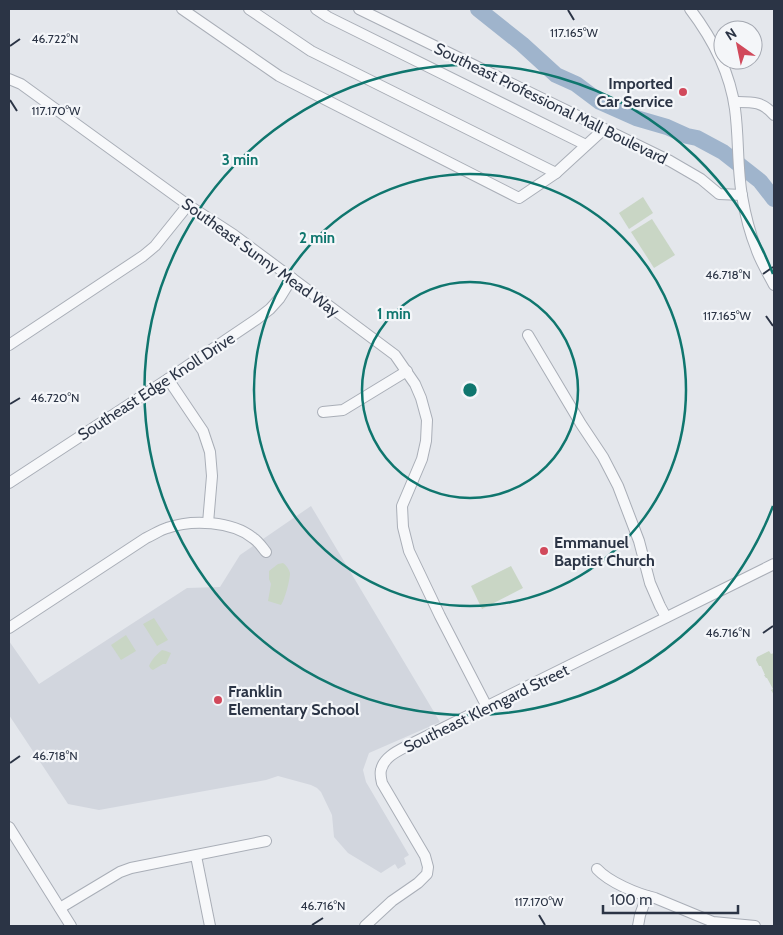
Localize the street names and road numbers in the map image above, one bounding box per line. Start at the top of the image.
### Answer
street label: Southeast Professional Mall Boulevard [431,39,670,168]
street label: Southeast Sunny Mead Way [178,194,343,321]
street label: Southeast Edge Knoll Drive [74,329,238,444]
street label: Southeast Klemgard Street [401,660,572,757]

